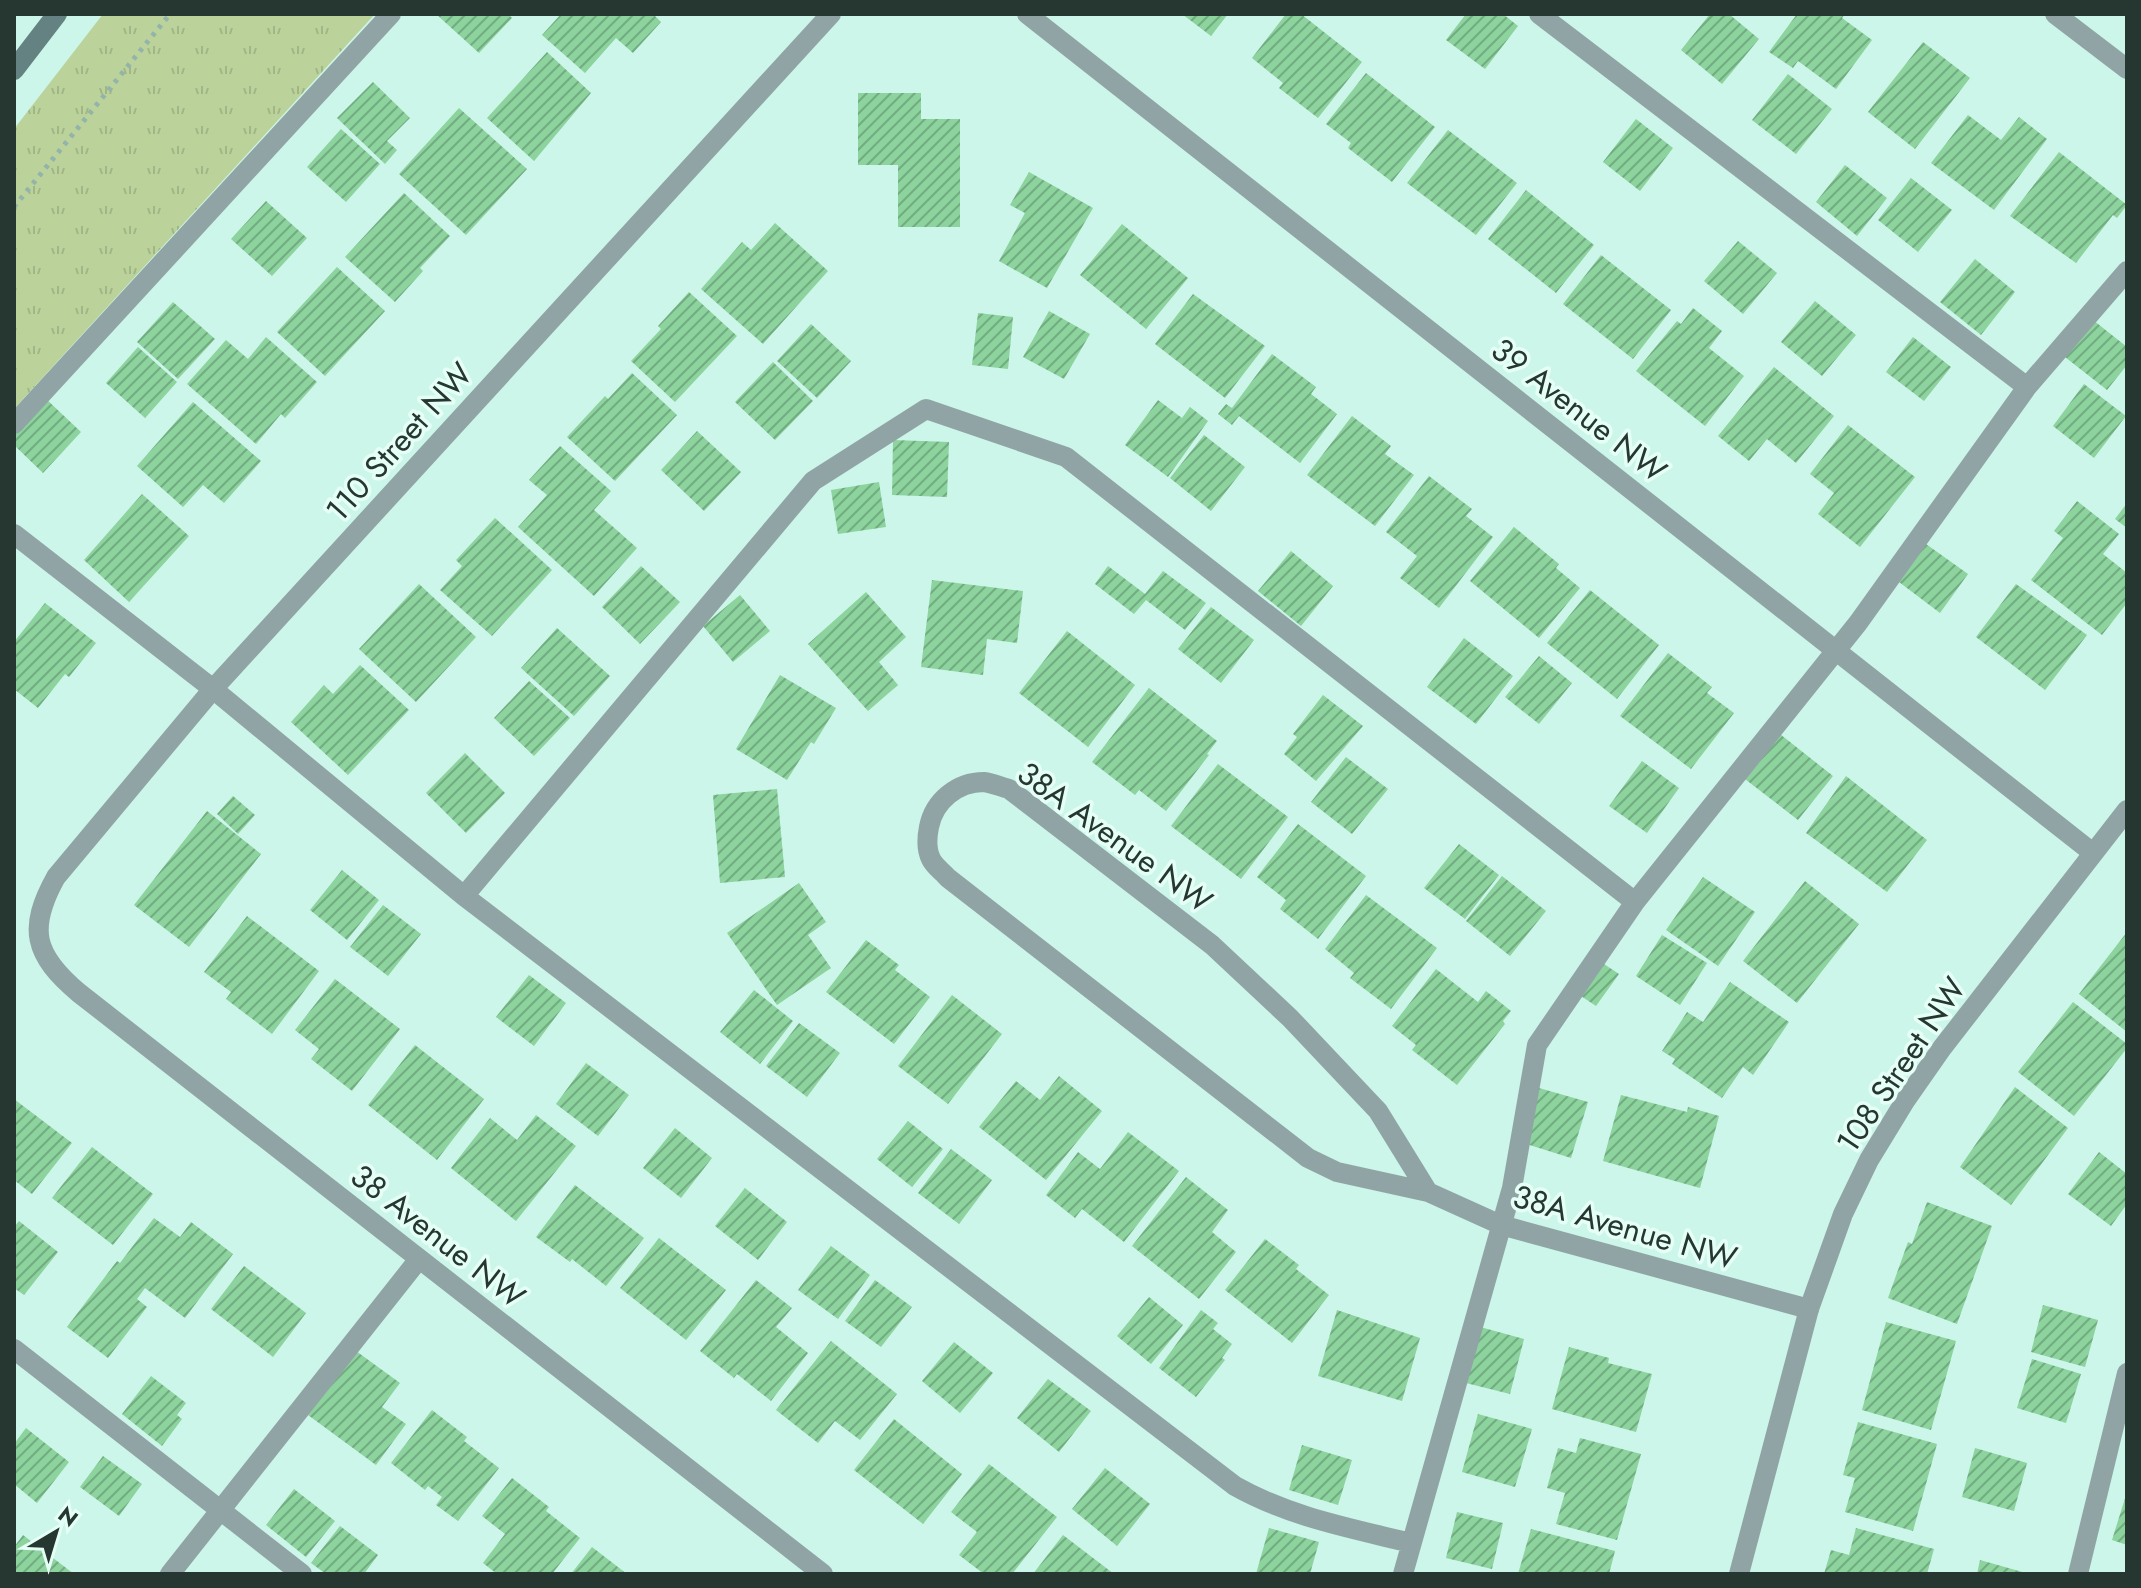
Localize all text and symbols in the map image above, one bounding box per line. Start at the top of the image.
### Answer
street label: 39 Avenue NW [1482,327,1677,493]
street label: 110 Street NW [315,352,483,532]
street label: 38A Avenue NW [1008,751,1222,924]
street label: 108 Street NW [1825,968,1977,1162]
street label: 38 Avenue NW [341,1153,535,1319]
street label: 38A Avenue NW [1508,1173,1743,1281]
north arrow [16,1492,96,1572]
text: N [52,1498,85,1534]

